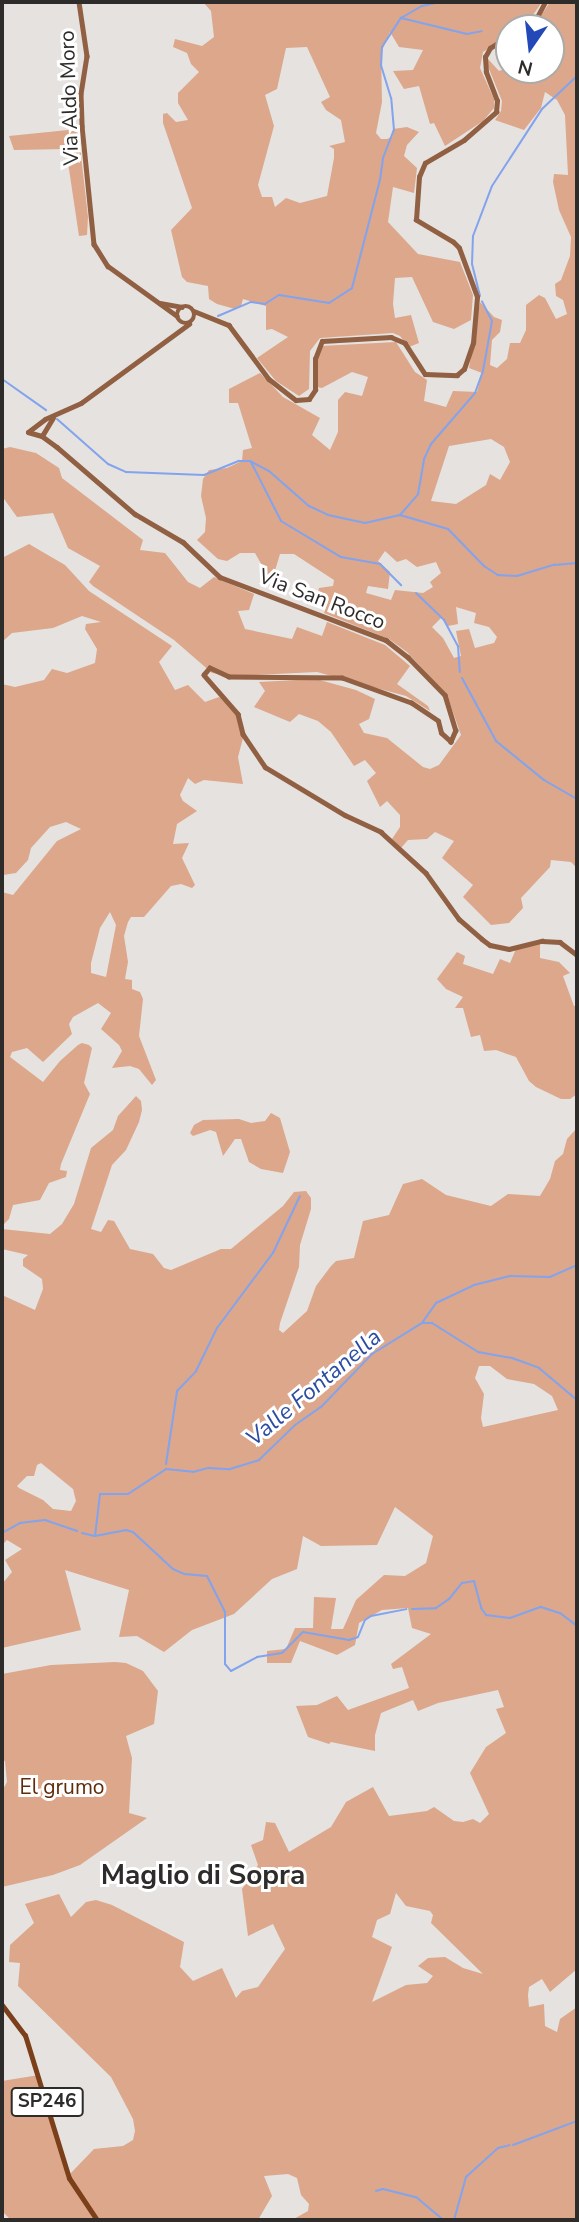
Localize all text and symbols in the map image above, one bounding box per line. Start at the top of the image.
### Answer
north arrow [495,14,565,84]
street label: Via Aldo Moro [54,30,84,166]
text: N [515,53,535,82]
street label: Via San Rocco [255,563,389,635]
water label: Valle Fontanella [241,1324,387,1452]
park label: El grumo [19,1774,105,1800]
district label: Maglio di Sopra [101,1858,305,1892]
road number: SP246 [10,2086,84,2118]

